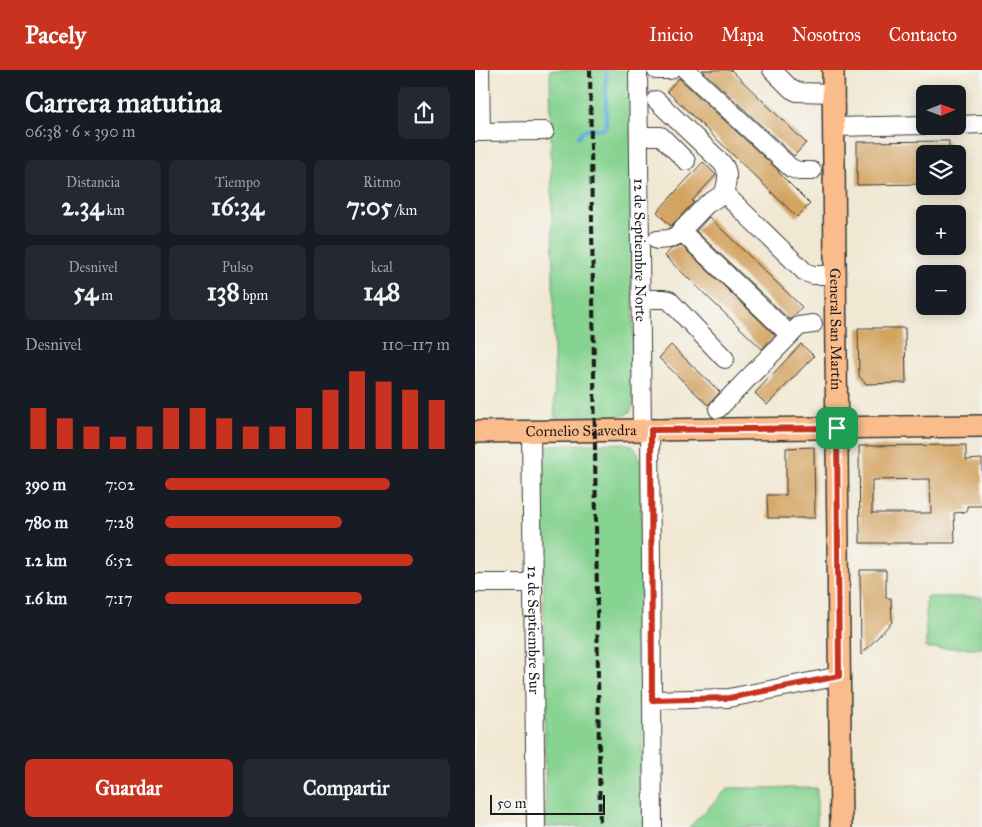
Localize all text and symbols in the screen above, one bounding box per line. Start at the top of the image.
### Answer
text: Pacely [25,20,86,50]
text: Inicio [649,24,693,46]
text: Mapa [721,24,764,46]
text: Nosotros [792,24,861,46]
text: Contacto [889,24,957,46]
text: Carrera matutina [25,85,222,120]
north arrow [916,85,966,135]
map controls [916,85,966,315]
button: share [398,87,450,139]
text: 06:38 · 6 × 390 m [25,122,135,141]
button: layers [916,145,966,195]
text: Distancia [66,174,120,191]
text: Tiempo [215,174,260,191]
text: Ritmo [363,174,401,191]
street label: 12 de Septiembre Norte [630,178,650,322]
text: 2.34 [62,191,104,222]
text: 16:34 [211,191,264,222]
text: 7:05 [346,191,392,222]
text: km [104,202,125,219]
text: /km [392,202,417,219]
button: + [916,205,966,255]
text: Desnivel [68,259,118,276]
text: Pulso [222,259,253,276]
text: kcal [371,259,393,276]
button: − [916,265,966,315]
street label: General San Martín [826,268,845,390]
text: 54 [73,276,98,307]
text: 138 [207,276,240,307]
text: 148 [363,276,400,307]
text: m [98,287,113,304]
text: bpm [240,287,268,304]
text: Desnivel [25,335,81,354]
text: 110–117 m [382,335,450,354]
pin [816,407,858,449]
icon: arrive [823,414,851,442]
street label: Cornelio Saavedra [525,421,637,440]
text: 390 m [25,475,66,494]
text: 7:02 [105,475,135,494]
text: 780 m [25,513,68,532]
text: 7:28 [105,513,134,532]
text: 1.2 km [25,551,67,570]
text: 6:52 [105,551,133,570]
street label: 12 de Septiembre Sur [524,566,543,695]
text: 1.6 km [25,589,67,608]
text: 7:17 [105,589,132,608]
button: Guardar [25,759,233,817]
button: Compartir [243,759,450,817]
scale bar [490,792,605,815]
text: 50 m [497,795,526,812]

